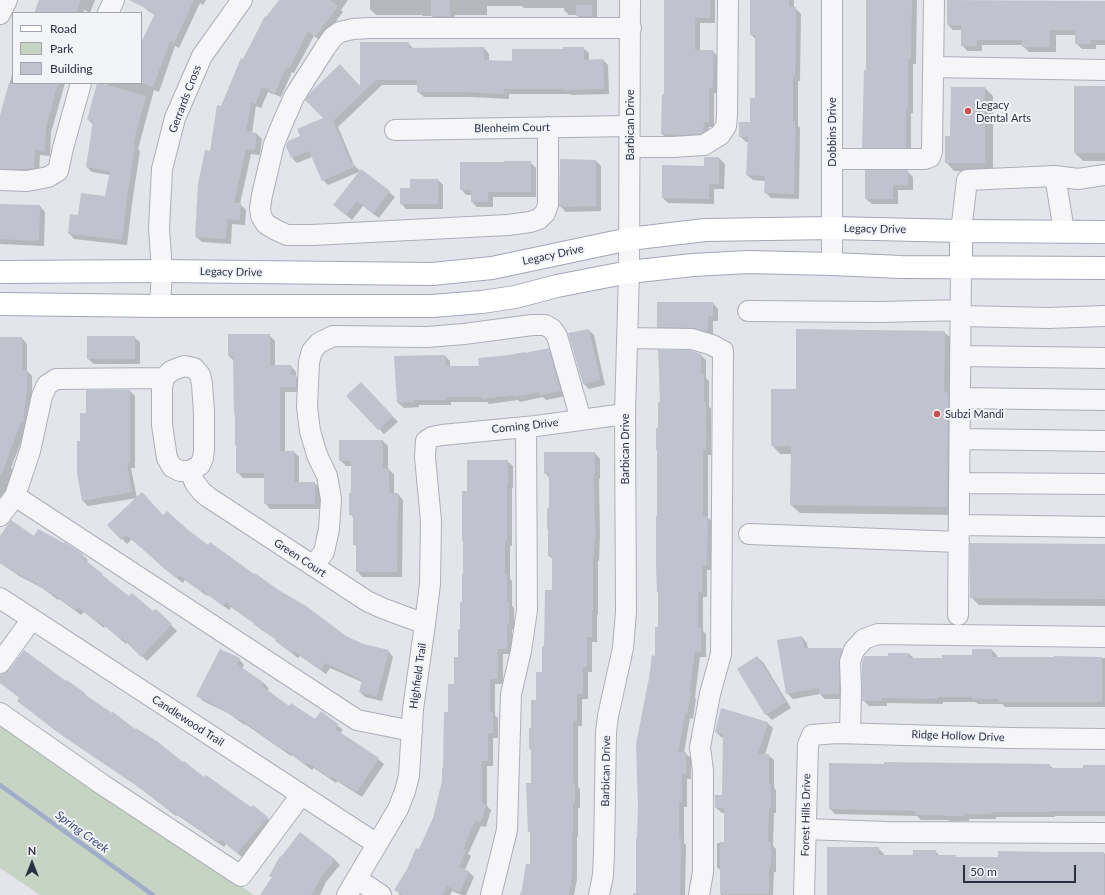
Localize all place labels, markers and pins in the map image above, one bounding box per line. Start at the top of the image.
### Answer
place label: Legacy Dental Arts [976,98,1031,124]
marker: Legacy Dental Arts [963,106,973,116]
place label: Subzi Mandi [945,407,1004,421]
marker: Subzi Mandi [932,409,942,419]

